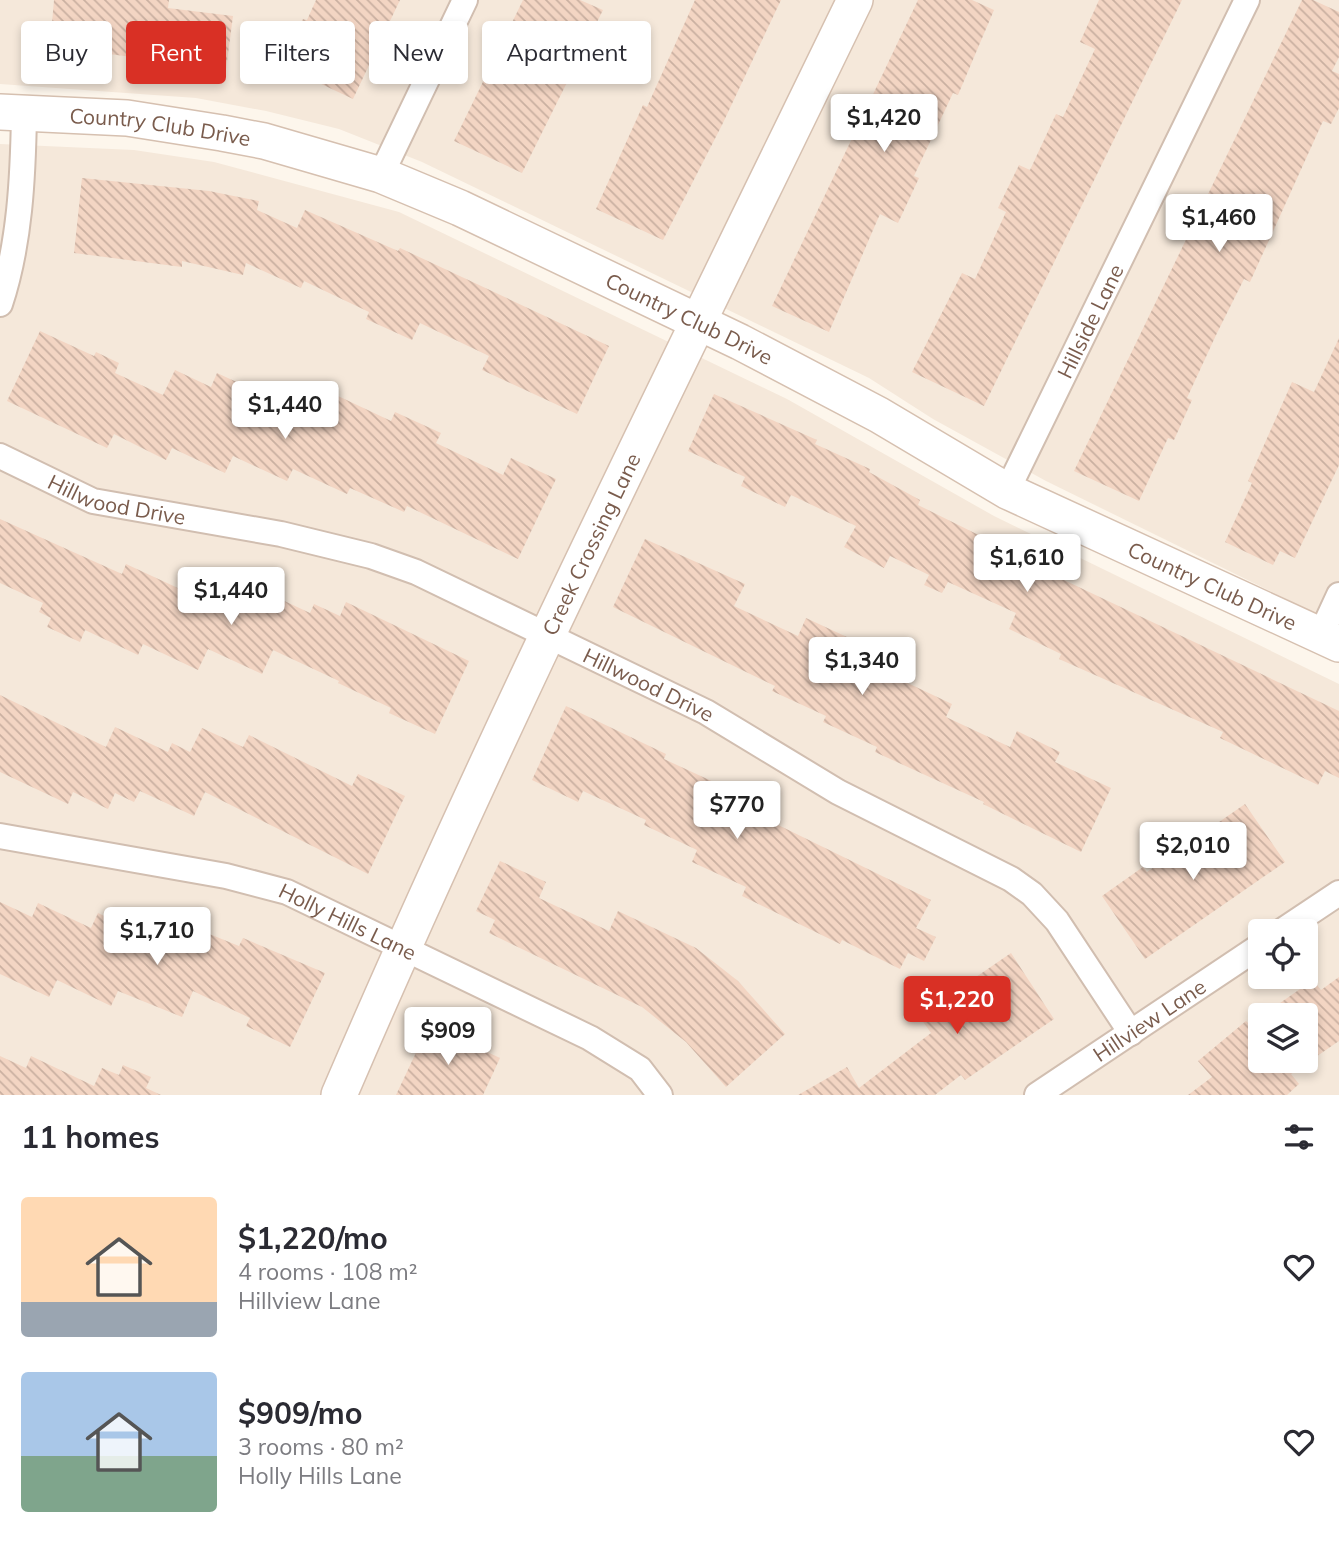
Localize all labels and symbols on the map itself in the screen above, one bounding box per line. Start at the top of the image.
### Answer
pin: $1,420 [827,94,941,154]
street label: Country Club Drive [69,102,253,151]
pin: $1,460 [1162,194,1276,254]
street label: Hillside Lane [1051,260,1129,383]
street label: Country Club Drive [602,267,777,370]
pin: $1,440 [228,382,342,441]
street label: Creek Crossing Lane [536,449,646,639]
street label: Hillwood Drive [44,468,188,530]
pin: $1,610 [970,534,1084,594]
street label: Country Club Drive [1124,536,1301,636]
pin: $1,440 [174,568,288,627]
pin: $1,340 [805,638,919,697]
street label: Hillwood Drive [579,642,719,727]
pin: $770 [696,782,778,841]
pin: $2,010 [1136,822,1250,882]
street label: Holly Hills Lane [275,877,421,965]
pin: $1,710 [100,908,214,967]
street label: Hillview Lane [1088,973,1211,1067]
pin: $1,220 [900,976,1014,1036]
pin: $909 [407,1007,489,1067]

